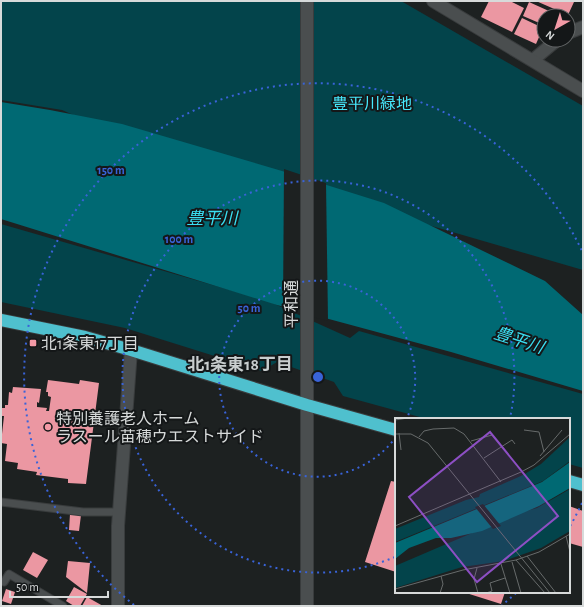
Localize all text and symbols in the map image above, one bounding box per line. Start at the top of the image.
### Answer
north arrow [536,8,576,48]
text: N [544,29,556,42]
park label: 豊平川緑地 [332,95,412,112]
text: 150 m [97,164,125,176]
water label: 豊平川 [187,209,239,227]
text: 100 m [165,233,193,245]
street label: 平和通 [283,280,300,328]
text: 50 m [238,302,261,314]
water label: 豊平川 [492,324,548,357]
place label: 北1条東17丁目 [41,335,139,352]
marker: 北1条東17丁目 [28,338,38,348]
district label: 北1条東18丁目 [187,355,293,373]
centre of rings [311,370,325,384]
place label: 特別養護老人ホーム ラスール苗穂ウエストサイド [56,410,264,445]
inset map [395,418,570,593]
marker: 特別養護老人ホーム ラスール苗穂ウエストサイド [43,422,53,432]
scale bar [10,573,108,599]
text: 50 m [16,581,39,593]

